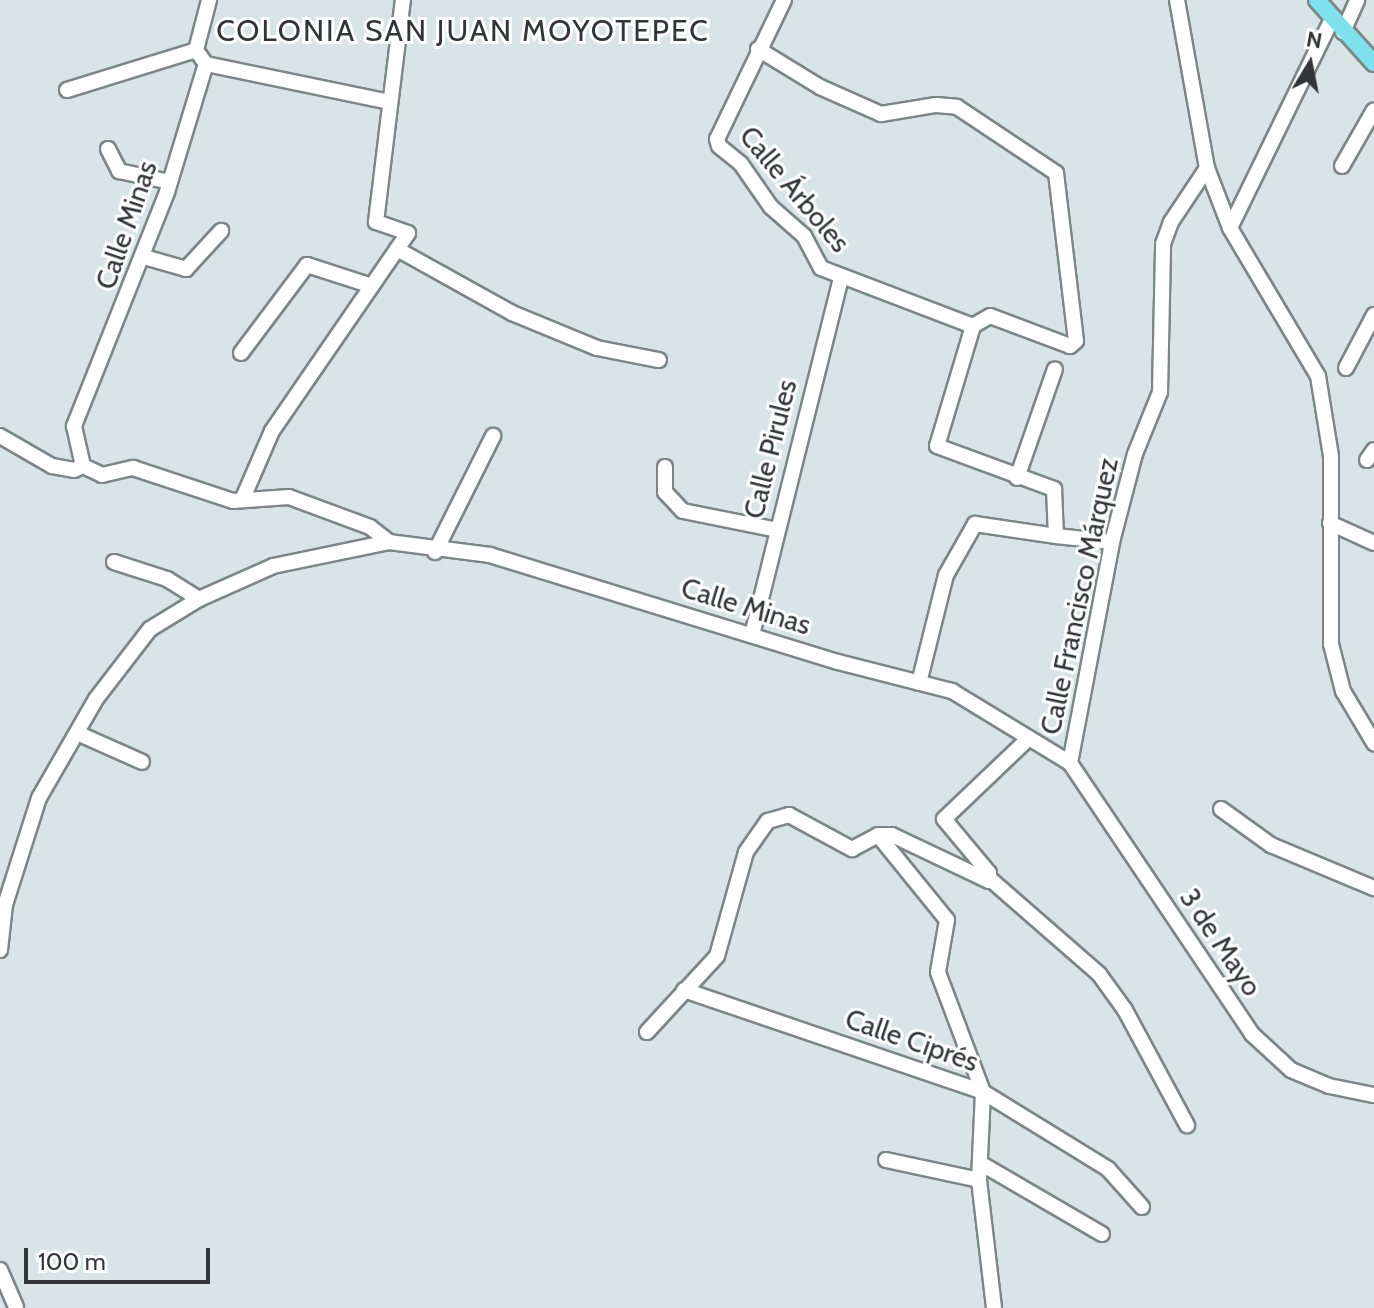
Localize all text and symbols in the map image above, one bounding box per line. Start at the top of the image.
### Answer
district label: COLONIA SAN JUAN MOYOTEPEC [216,13,710,49]
north arrow [1270,24,1350,104]
text: N [1304,25,1324,55]
street label: Calle Árboles [733,119,857,259]
street label: Calle Minas [88,156,164,294]
street label: Calle Pirules [737,376,803,522]
street label: Calle Francisco Márquez [1033,454,1125,738]
street label: Calle Minas [677,570,815,642]
street label: 3 de Mayo [1173,882,1269,1002]
street label: Calle Ciprés [841,1002,983,1078]
scale bar [28,1232,214,1282]
text: 100 m [38,1247,106,1276]

